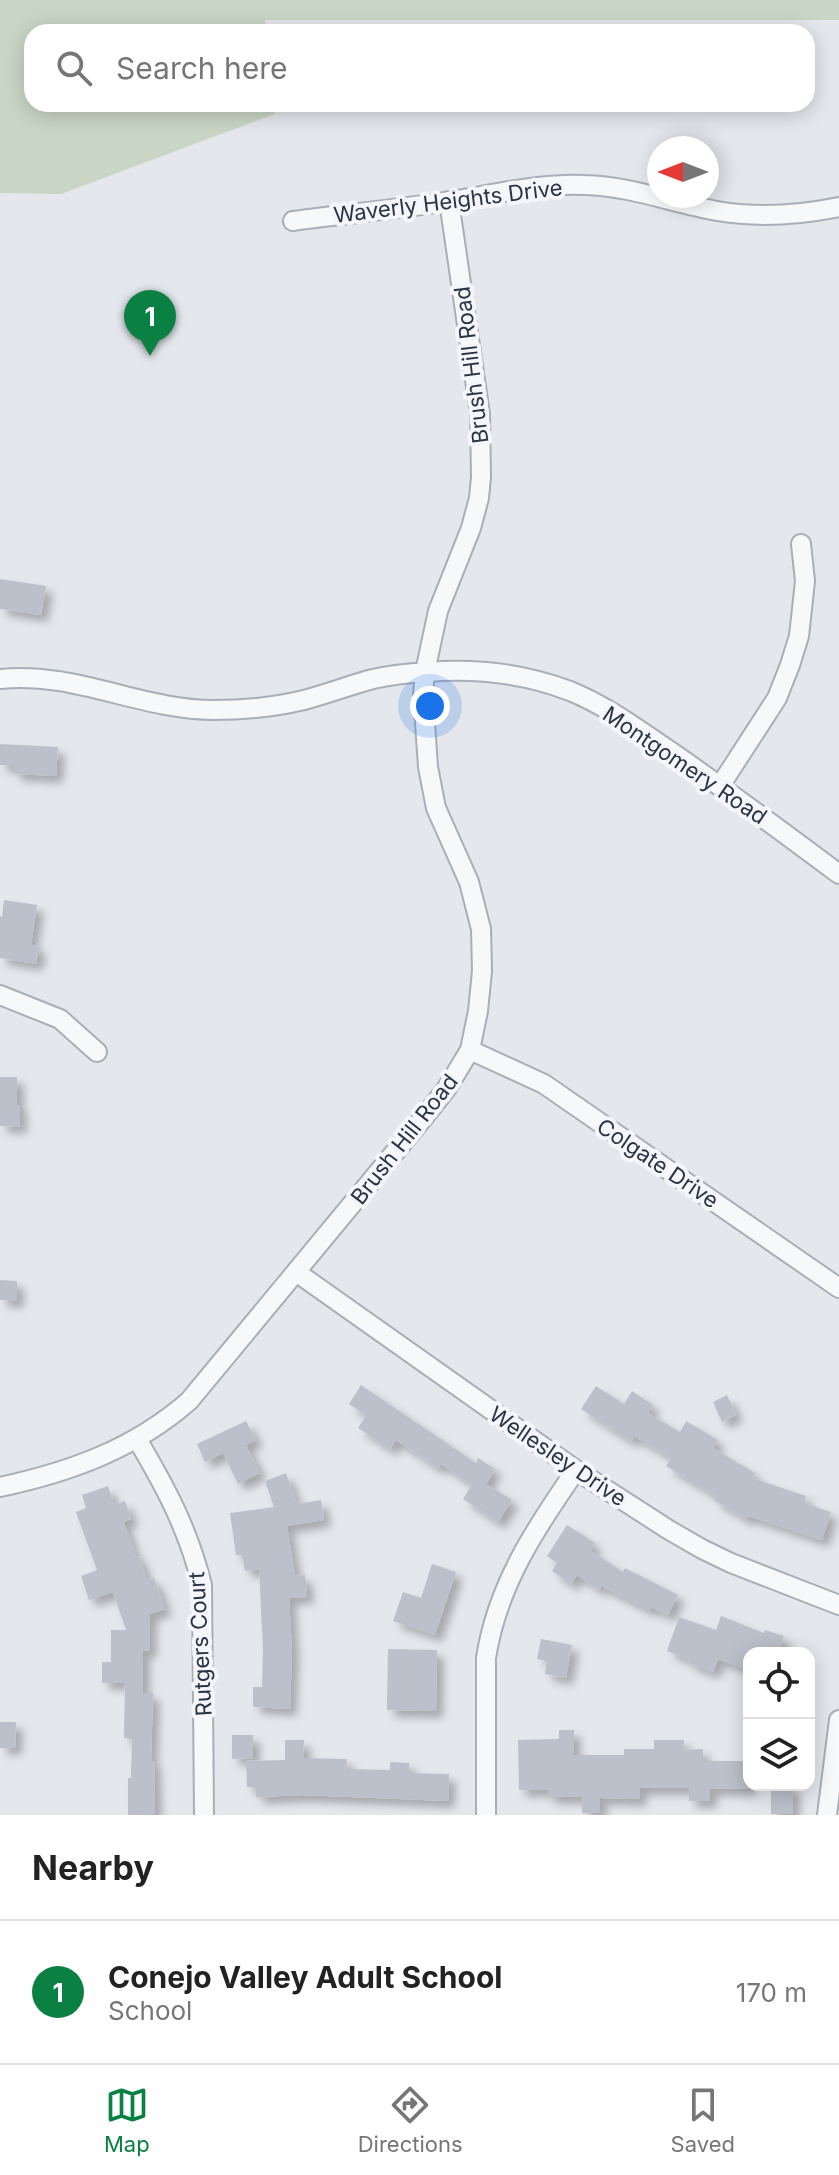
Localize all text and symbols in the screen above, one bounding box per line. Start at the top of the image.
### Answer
search box [24,24,815,112]
icon: search [52,46,96,90]
text: Search here [116,50,288,86]
north arrow [647,136,719,208]
street label: Waverly Heights Drive [332,174,564,228]
street label: Brush Hill Road [448,285,494,445]
pin: 1 [124,290,176,356]
your location [410,686,450,726]
street label: Montgomery Road [598,701,772,829]
street label: Brush Hill Road [345,1069,463,1209]
street label: Colgate Drive [592,1113,724,1213]
street label: Wellesley Drive [485,1401,631,1511]
street label: Rutgers Court [183,1571,217,1717]
map controls [743,1647,815,1791]
button: locate [743,1647,815,1719]
button: layers [743,1719,815,1791]
text: Nearby [32,1847,154,1888]
text: Conejo Valley Adult School [108,1959,502,1995]
text: 1 [52,1977,64,2008]
text: 170 m [736,1977,807,2008]
text: School [108,1995,192,2026]
tab: Map [104,2083,150,2157]
tab: Directions [358,2083,463,2157]
tab: Saved [671,2083,735,2157]

